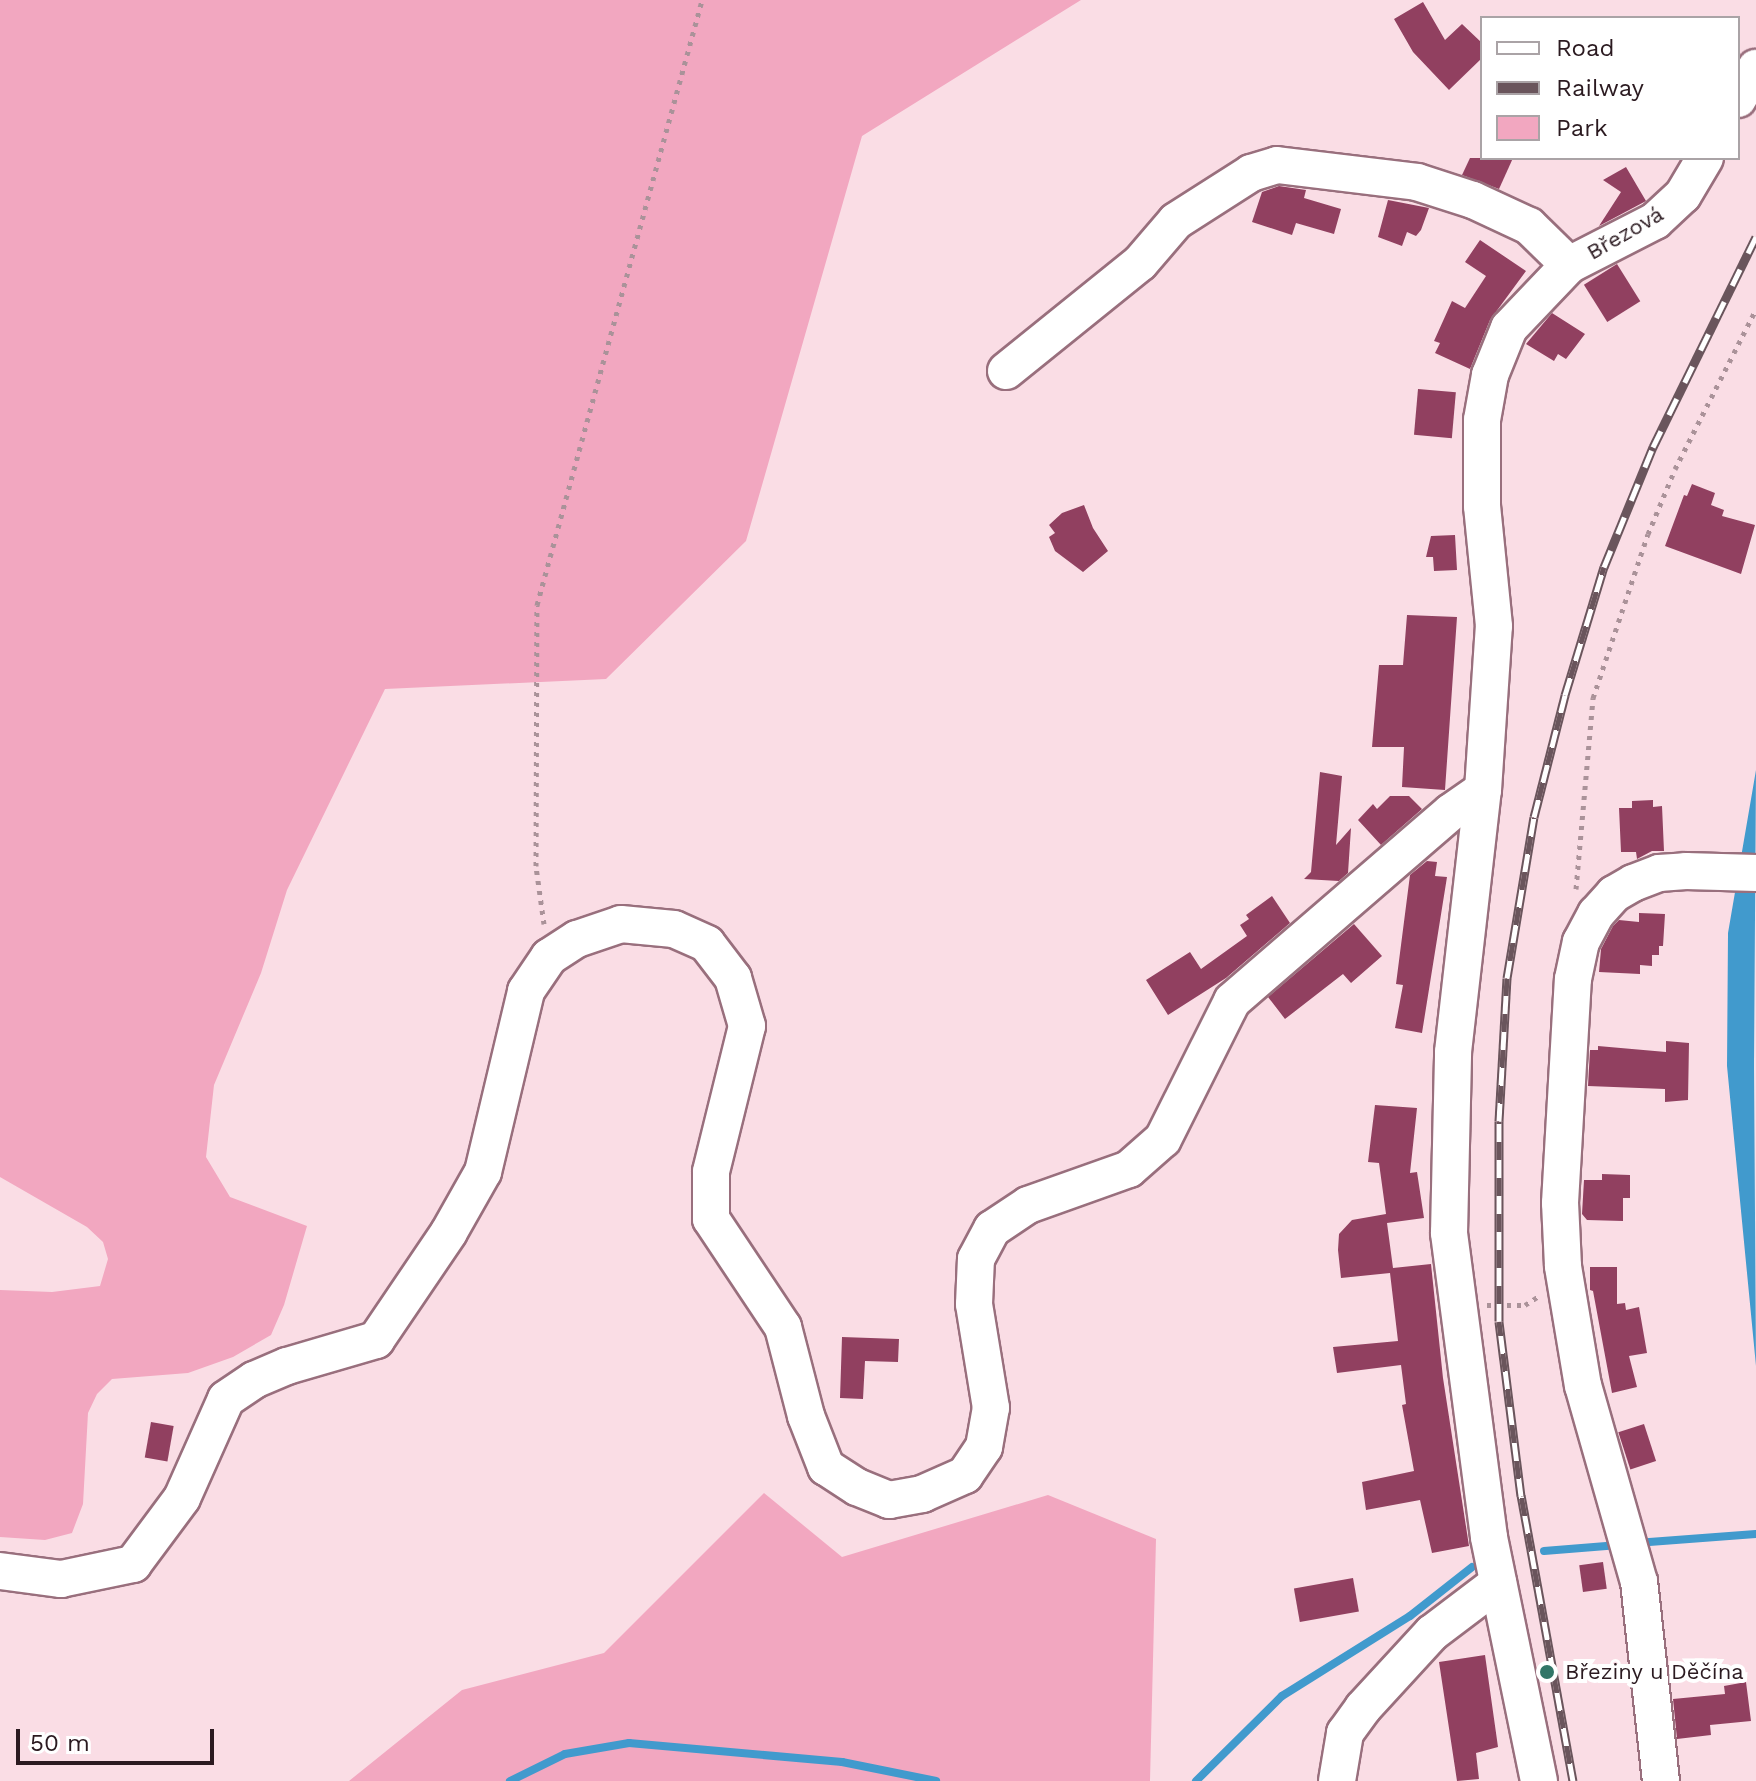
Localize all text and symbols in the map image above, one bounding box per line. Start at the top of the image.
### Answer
legend [1480,16,1740,160]
text: Road [1556,34,1615,62]
text: Railway [1556,74,1644,102]
text: Park [1556,114,1608,142]
street label: Březová [1582,201,1668,265]
place label: Březiny u Děčína [1565,1659,1744,1685]
marker: Březiny u Děčína [1536,1661,1558,1683]
scale bar [20,1713,218,1763]
text: 50 m [30,1729,90,1757]

